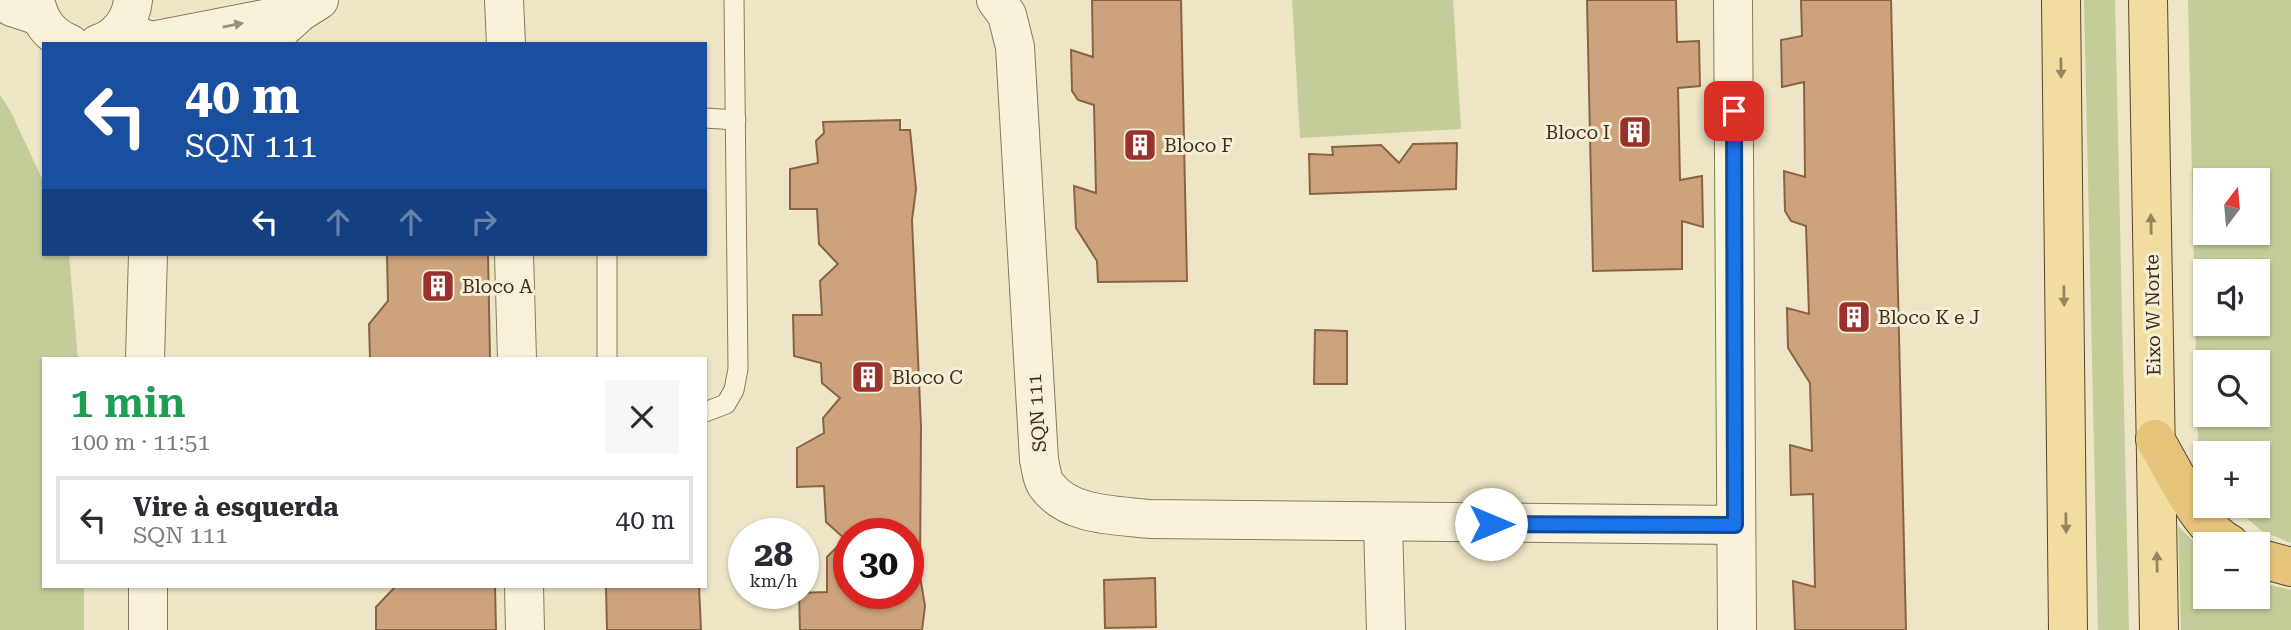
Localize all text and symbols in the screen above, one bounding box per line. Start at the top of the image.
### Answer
one-way arrow [222,20,244,31]
one-way arrow [2055,57,2067,79]
text: 40 m [185,68,300,125]
icon: left [70,70,161,161]
pin [1704,81,1764,141]
icon: arrive [1715,92,1753,130]
building icon: Bloco I [1616,113,1654,151]
place label: Bloco I [1546,121,1610,144]
building icon: Bloco F [1121,126,1159,164]
text: SQN 111 [185,127,317,165]
place label: Bloco F [1164,134,1233,157]
north arrow [2193,168,2270,245]
map controls [2193,168,2270,609]
icon: left [246,203,284,241]
icon: ahead [319,203,357,241]
icon: ahead [392,203,430,241]
icon: right [465,203,503,241]
one-way arrow [2146,213,2157,235]
street label: Eixo W Norte [2140,254,2166,376]
button: sound [2193,259,2270,336]
building icon: Bloco A [419,267,457,305]
place label: Bloco A [462,275,533,298]
one-way arrow [2058,285,2070,307]
building icon: Bloco K e J [1835,298,1873,336]
place label: Bloco K e J [1878,306,1980,329]
button: search [2193,350,2270,427]
building icon: Bloco C [849,358,887,396]
place label: Bloco C [892,366,963,389]
street label: SQN 111 [1023,373,1051,453]
text: 1 min [70,378,186,427]
button: close [605,380,679,454]
text: 100 m · 11:51 [70,429,210,456]
button: + [2193,441,2270,518]
position arrow [1454,487,1528,561]
text: Vire à esquerda [133,492,338,522]
icon: left [74,501,112,539]
text: 40 m [616,505,675,535]
one-way arrow [2061,512,2072,534]
speed limit sign: 30 [833,518,924,609]
text: SQN 111 [133,522,228,549]
button: − [2193,532,2270,609]
text: 28 [754,534,793,575]
one-way arrow [2152,551,2163,573]
text: km/h [749,570,798,591]

